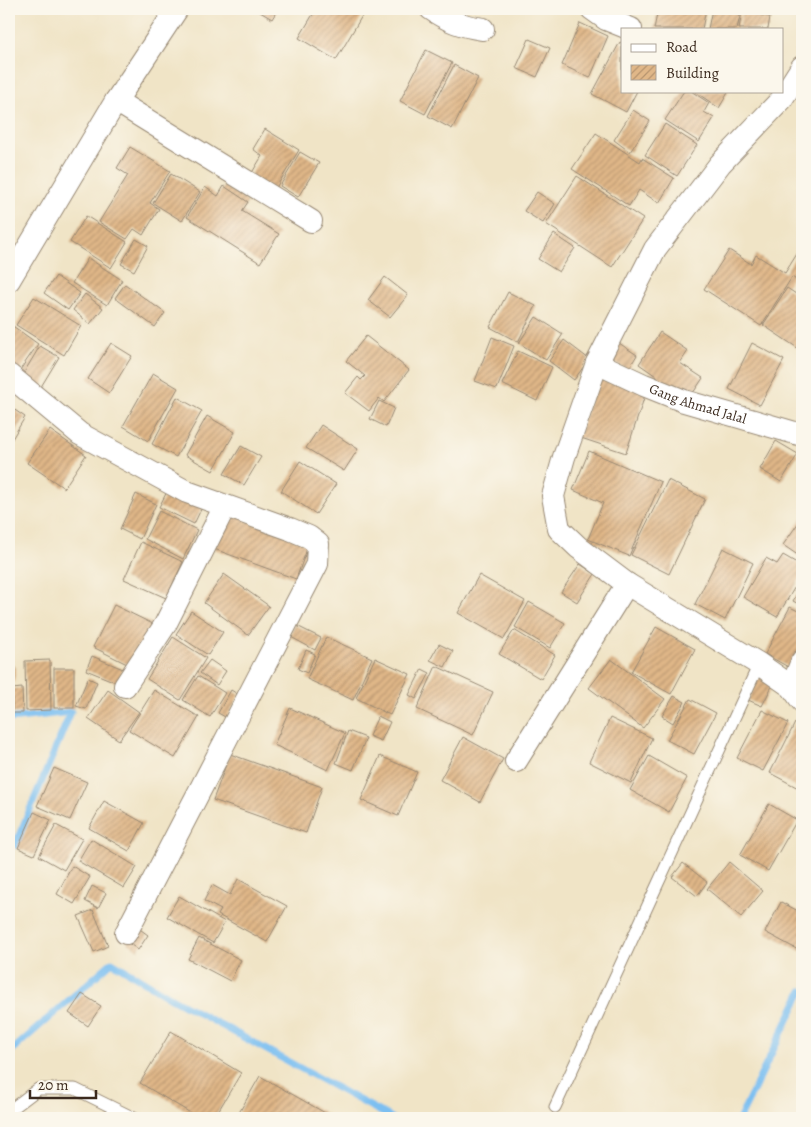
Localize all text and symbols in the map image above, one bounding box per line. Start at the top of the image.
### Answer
legend [621,28,784,92]
text: Road [666,37,698,57]
text: Building [666,63,719,83]
street label: Gang Ahmad Jalal [647,379,749,428]
scale bar [30,1067,96,1099]
text: 20 m [38,1075,69,1095]

